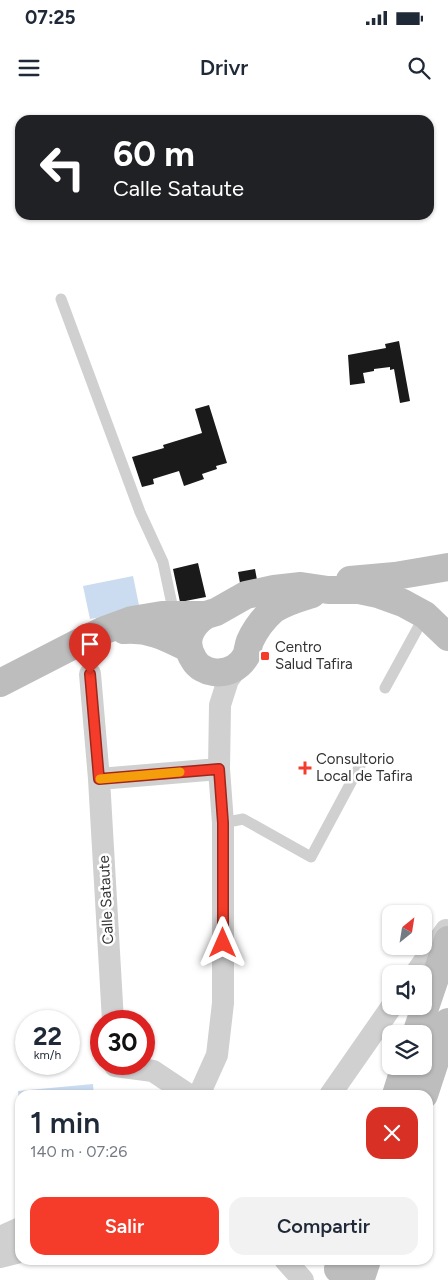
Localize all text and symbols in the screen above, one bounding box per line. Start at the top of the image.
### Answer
text: 07:25 [25,6,76,29]
icon: menu [15,54,43,82]
text: Drivr [200,54,248,81]
icon: search [405,54,433,82]
text: 60 m [113,133,195,175]
icon: left [30,135,95,200]
text: Calle Sataute [113,175,244,202]
pin [69,623,111,674]
icon: arrive [76,630,104,658]
place label: Centro Salud Tafira [275,638,353,673]
marker: Centro Salud Tafira [259,650,271,662]
place label: Consultorio Local de Tafira [316,750,413,785]
marker: Consultorio Local de Tafira [298,761,312,775]
street label: Calle Sataute [95,855,117,945]
north arrow [382,905,432,955]
map controls [382,905,432,1075]
position arrow [196,916,248,968]
button: sound [382,965,432,1015]
speed limit sign: 30 [90,1010,155,1075]
text: 22 [33,1021,62,1051]
button: layers [382,1025,432,1075]
text: km/h [34,1048,61,1062]
text: 1 min [30,1104,100,1141]
button: close [366,1107,418,1159]
text: 140 m · 07:26 [30,1142,127,1161]
button: Salir [30,1197,219,1255]
button: Compartir [229,1197,418,1255]

